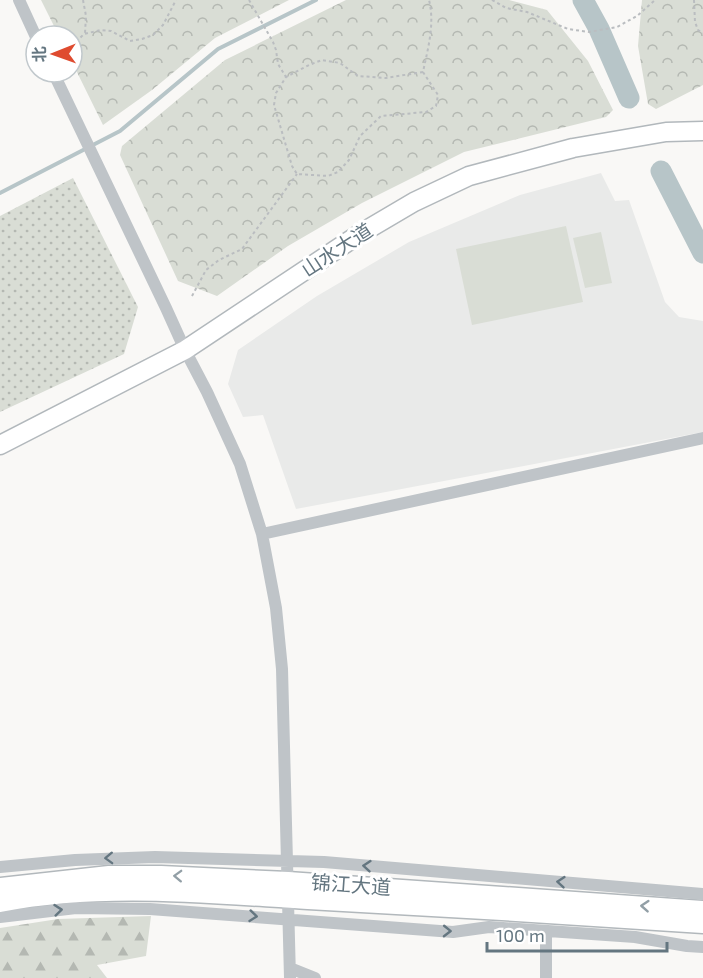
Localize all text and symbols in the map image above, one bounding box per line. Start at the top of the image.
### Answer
north arrow [24,24,84,84]
text: 北 [29,46,48,62]
street label: 山水大道 [296,217,377,281]
one-way arrow [104,852,113,865]
one-way arrow [362,860,371,873]
one-way arrow [173,869,182,882]
street label: 锦江大道 [310,869,392,899]
one-way arrow [556,876,566,889]
one-way arrow [640,900,649,913]
one-way arrow [53,904,63,917]
one-way arrow [248,909,257,922]
scale bar [487,915,667,953]
text: 100 m [496,924,545,946]
one-way arrow [442,925,451,938]

